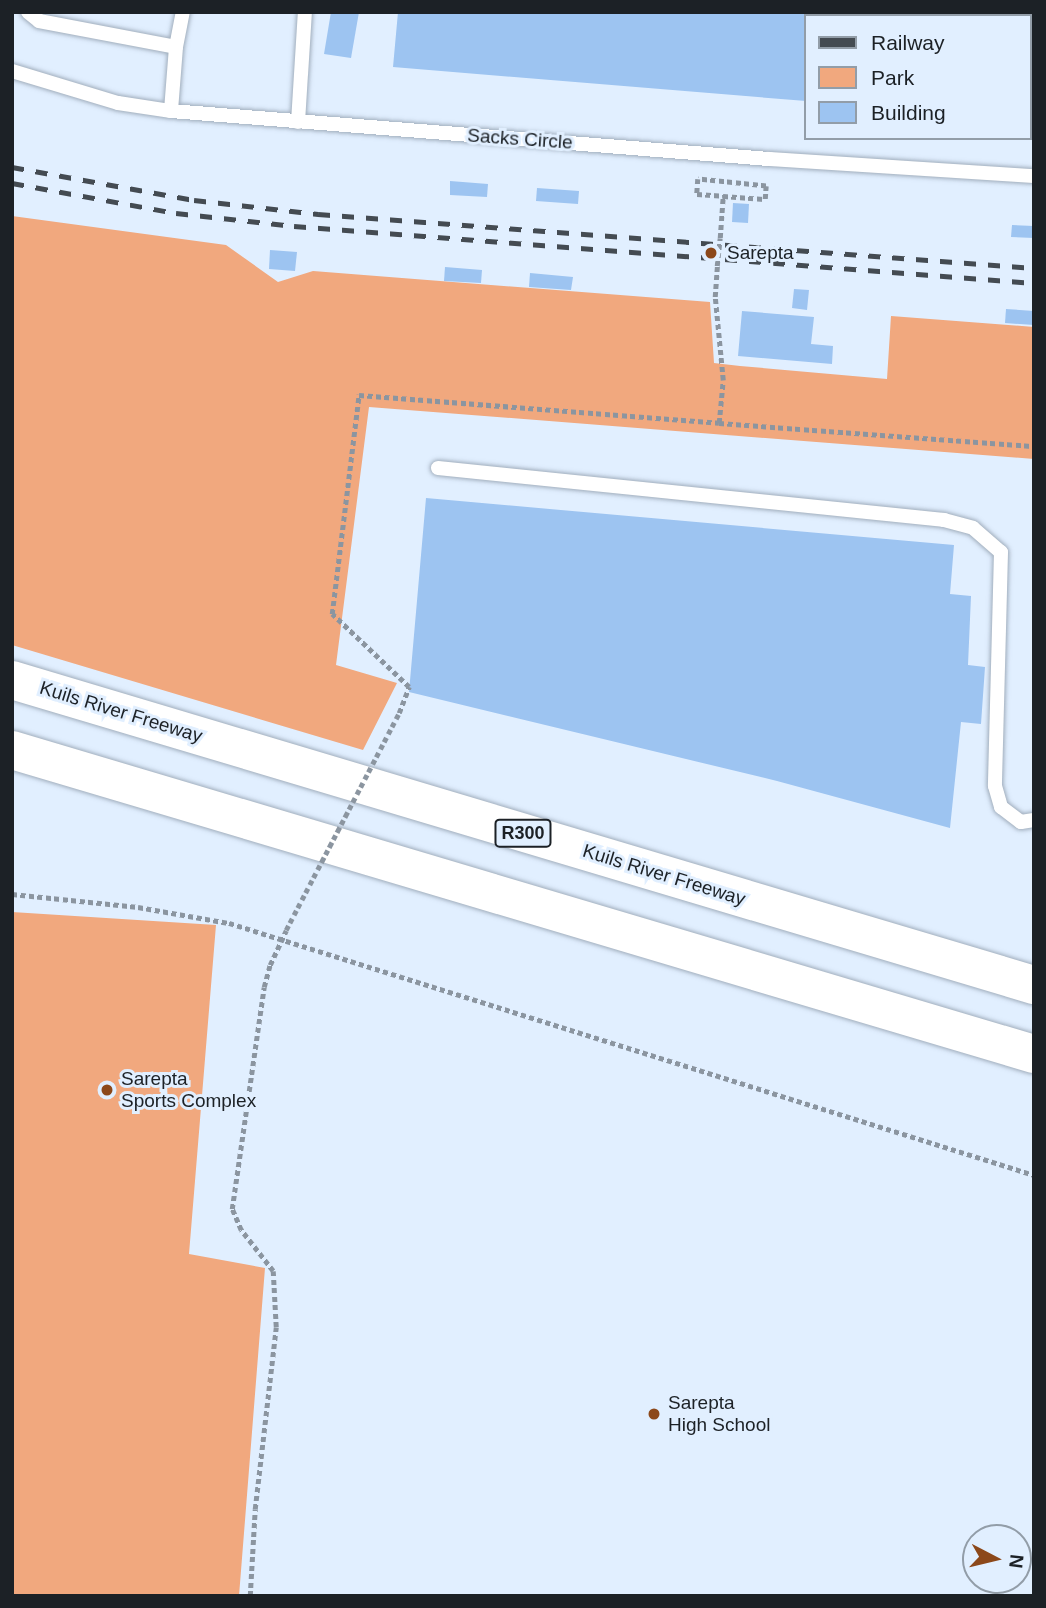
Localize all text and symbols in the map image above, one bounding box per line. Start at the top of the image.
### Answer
legend [804,14,1032,140]
text: Railway [871,31,945,54]
text: Park [871,66,914,89]
text: Building [871,101,946,124]
street label: Sacks Circle [467,124,573,154]
place label: Sarepta [727,242,794,264]
marker: Sarepta [701,243,721,263]
street label: Kuils River Freeway [37,676,205,748]
road number: R300 [493,818,553,848]
street label: Kuils River Freeway [580,839,748,911]
place label: Sarepta Sports Complex [121,1068,256,1112]
marker: Sarepta Sports Complex [99,1082,115,1098]
place label: Sarepta High School [668,1392,770,1436]
marker: Sarepta High School [646,1406,662,1422]
north arrow [962,1524,1032,1594]
text: N [1005,1553,1028,1569]

